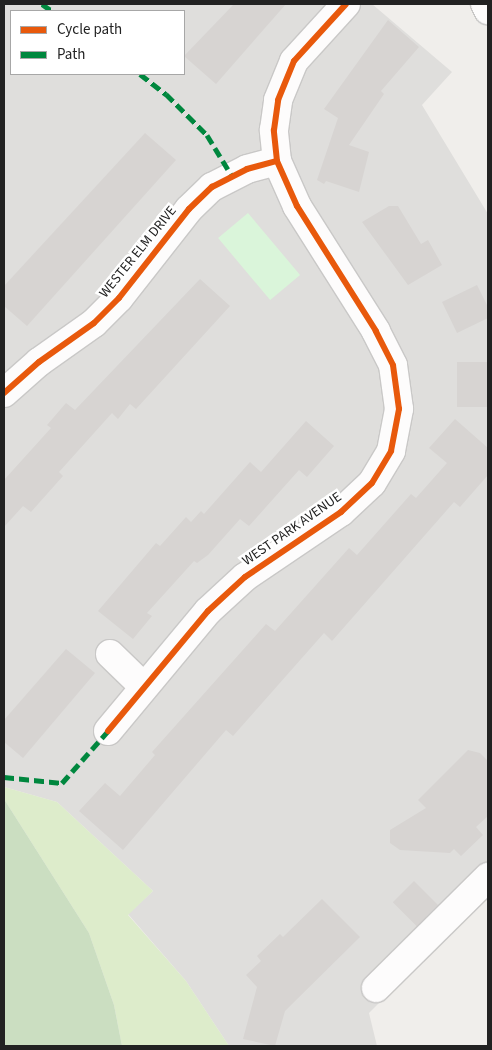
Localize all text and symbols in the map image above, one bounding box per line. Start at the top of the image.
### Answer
legend [10,10,185,75]
text: Cycle path [57,19,122,40]
text: Path [57,44,85,65]
street label: WESTER ELM DRIVE [96,203,180,301]
street label: WEST PARK AVENUE [239,489,345,569]

